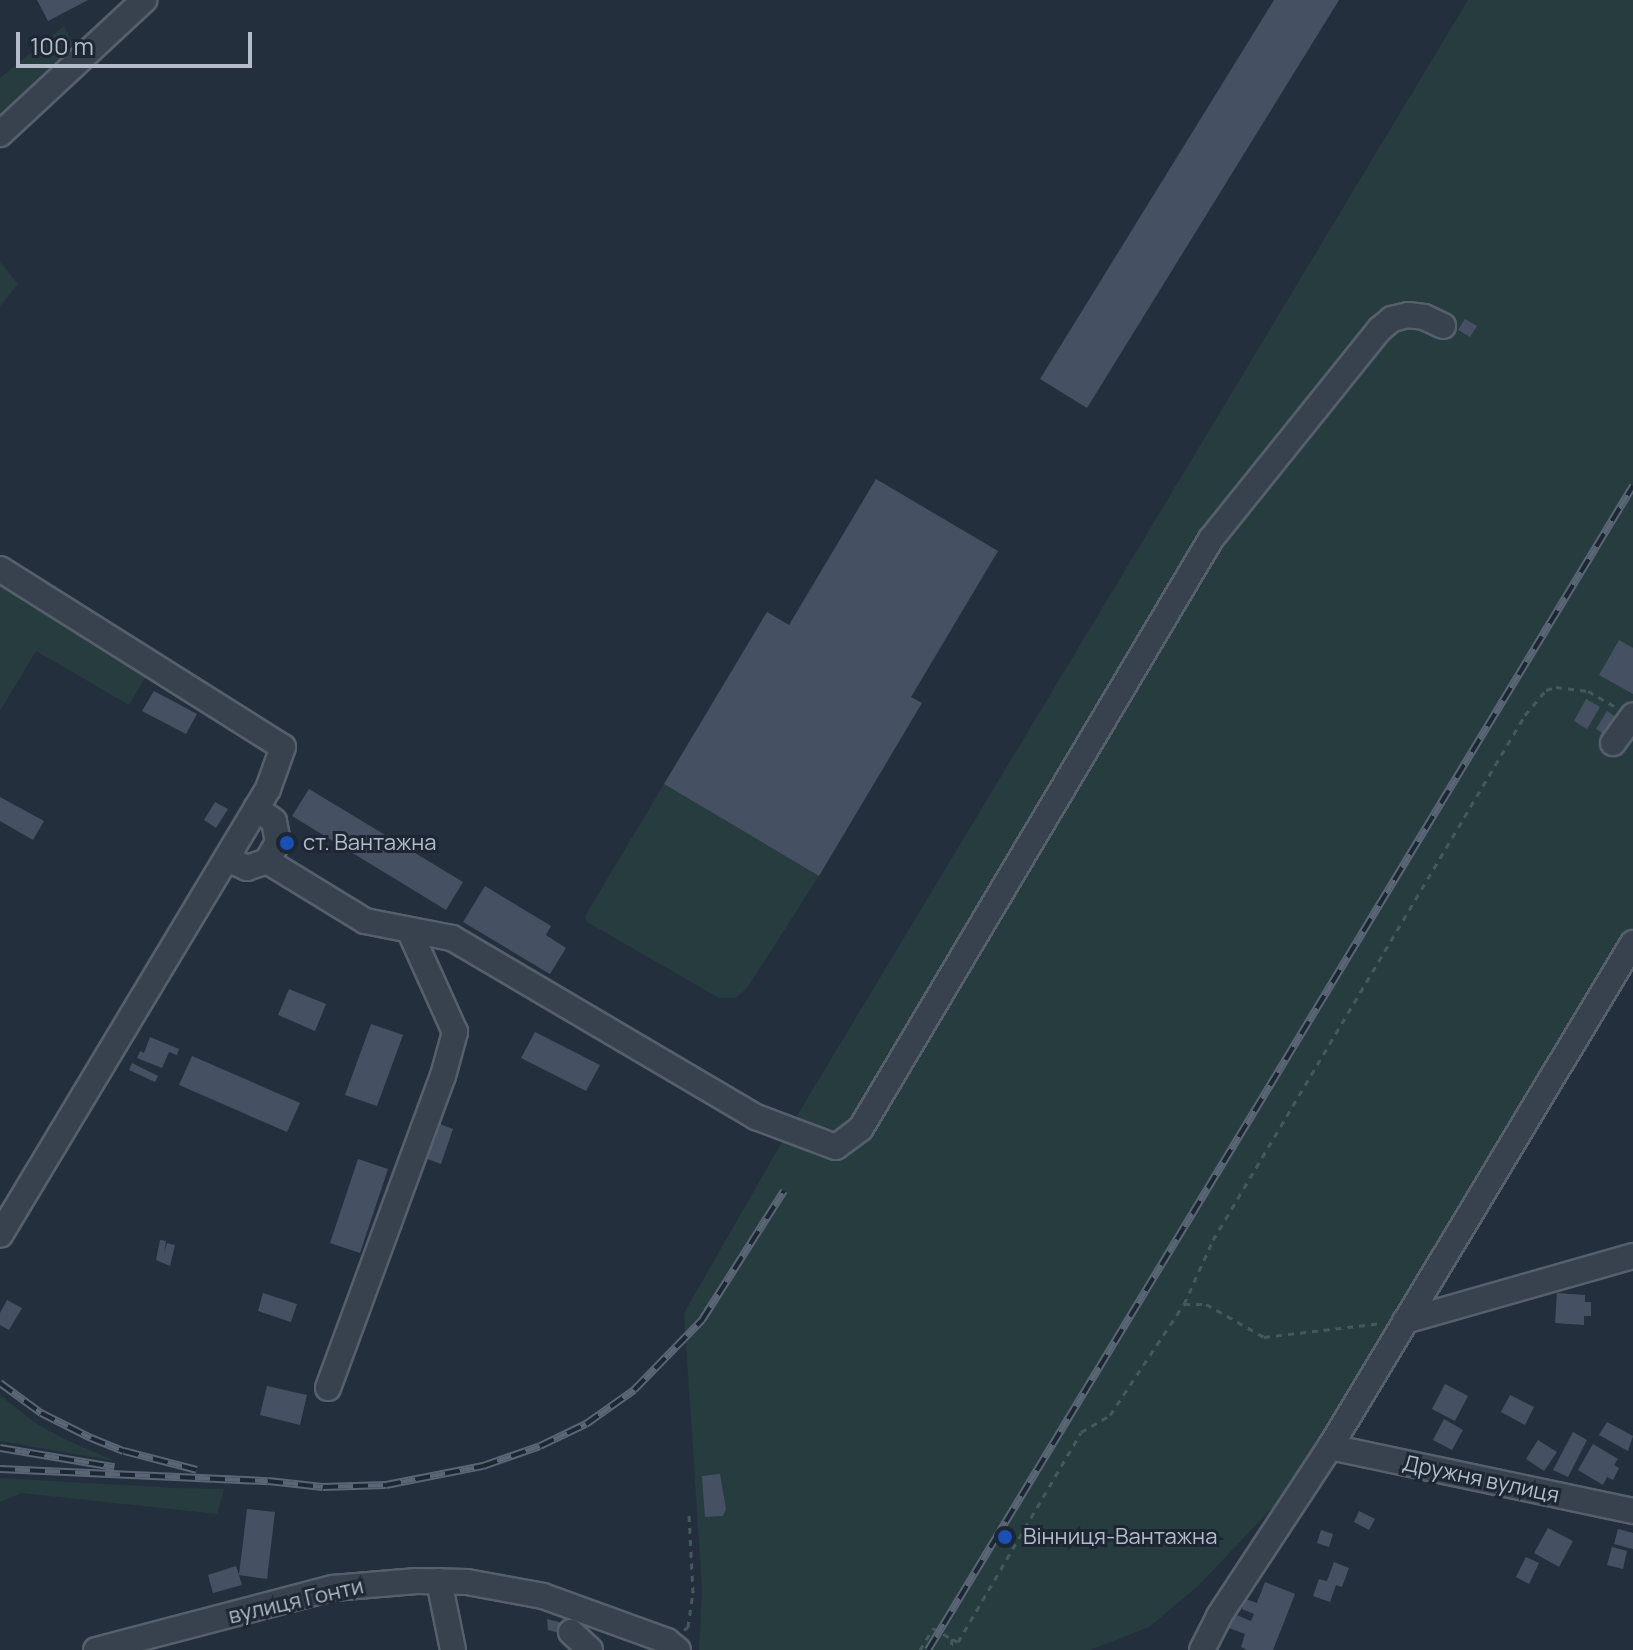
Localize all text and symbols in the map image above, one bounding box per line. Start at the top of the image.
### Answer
scale bar [20,16,256,66]
text: 100 m [30,29,94,62]
place label: ст. Вантажна [303,830,436,856]
marker: ст. Вантажна [278,834,296,852]
street label: Дружня вулиця [1400,1450,1562,1508]
place label: Вінниця-Вантажна [1023,1524,1217,1550]
marker: Вінниця-Вантажна [994,1526,1016,1548]
street label: вулиця Гонти [226,1573,366,1629]

